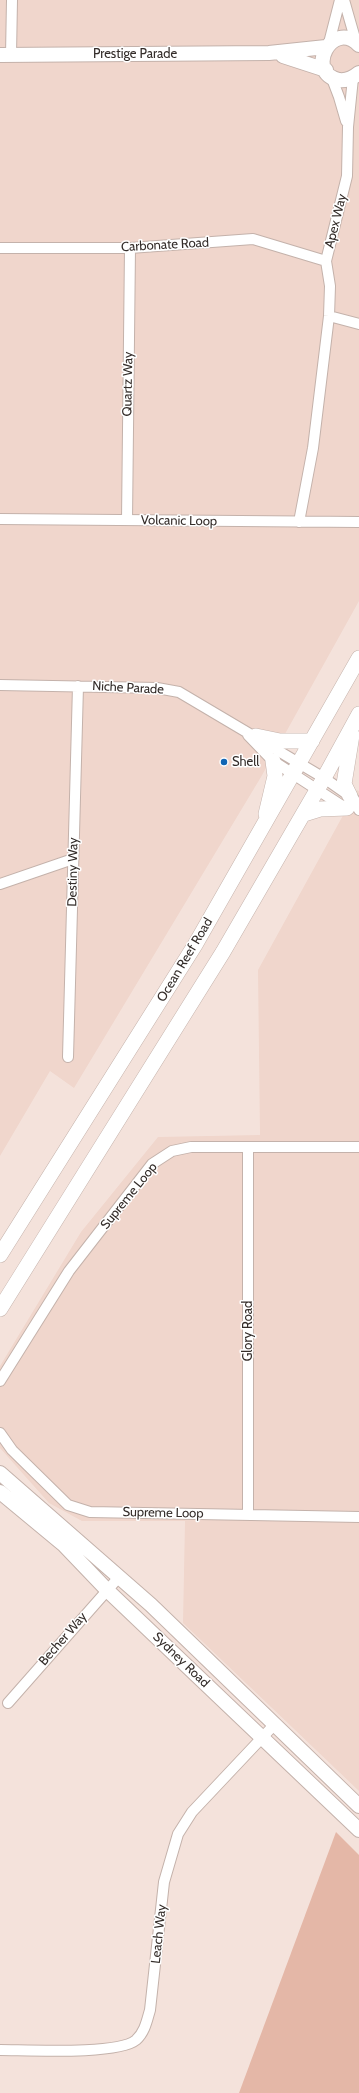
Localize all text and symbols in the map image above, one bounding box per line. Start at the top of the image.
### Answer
street label: Prestige Parade [93,46,177,62]
street label: Apex Way [322,192,350,250]
street label: Carbonate Road [121,235,209,255]
street label: Quartz Way [120,351,136,417]
street label: Volcanic Loop [141,513,217,529]
street label: Niche Parade [92,678,164,698]
place label: Shell [232,754,259,770]
marker: Shell [219,757,229,767]
street label: Destiny Way [65,837,81,907]
street label: Ocean Reef Road [154,915,216,1005]
street label: Supreme Loop [97,1160,161,1232]
street label: Glory Road [240,1301,256,1361]
street label: Supreme Loop [122,1504,204,1522]
street label: Becher Way [36,1609,90,1669]
street label: Sydney Road [149,1629,213,1691]
street label: Leach Way [148,1904,170,1964]

